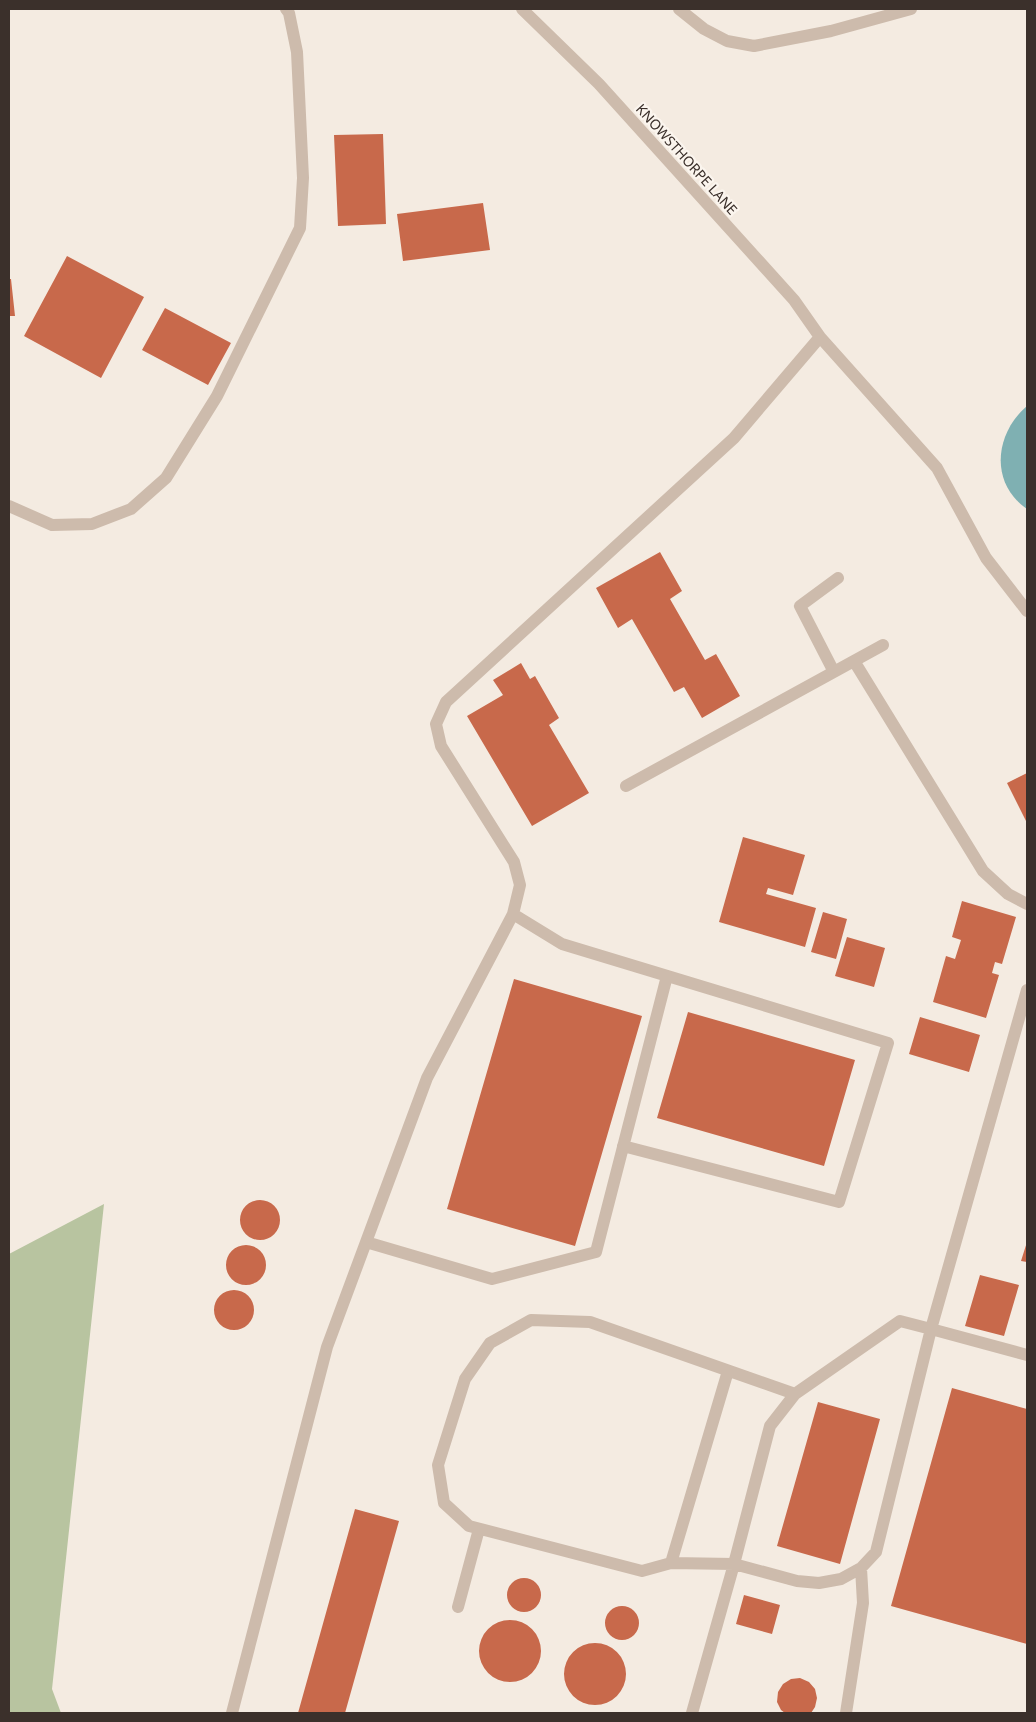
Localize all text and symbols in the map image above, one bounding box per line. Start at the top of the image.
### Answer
street label: KNOWSTHORPE LANE [632,99,742,219]

